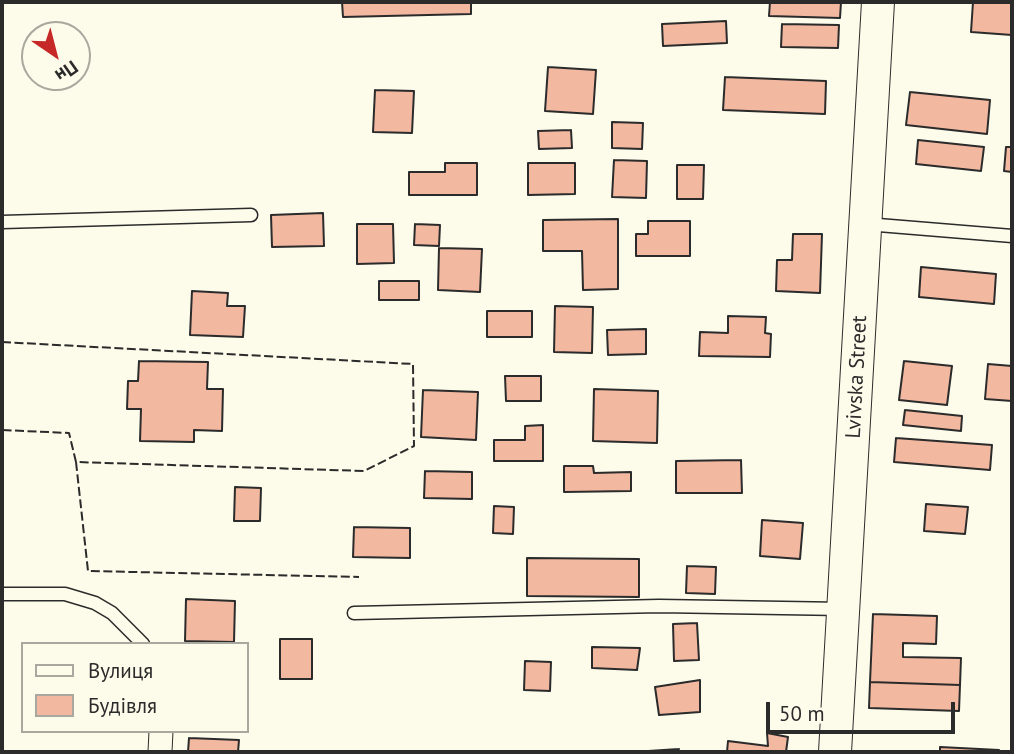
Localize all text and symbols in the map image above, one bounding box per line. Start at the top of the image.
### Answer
north arrow [21,21,91,91]
text: Пн [51,55,83,88]
street label: Lvivska Street [841,315,873,439]
legend [21,642,248,733]
text: Вулиця [88,657,153,684]
scale bar [769,688,958,732]
text: Будівля [88,692,157,719]
text: 50 m [779,700,825,727]

